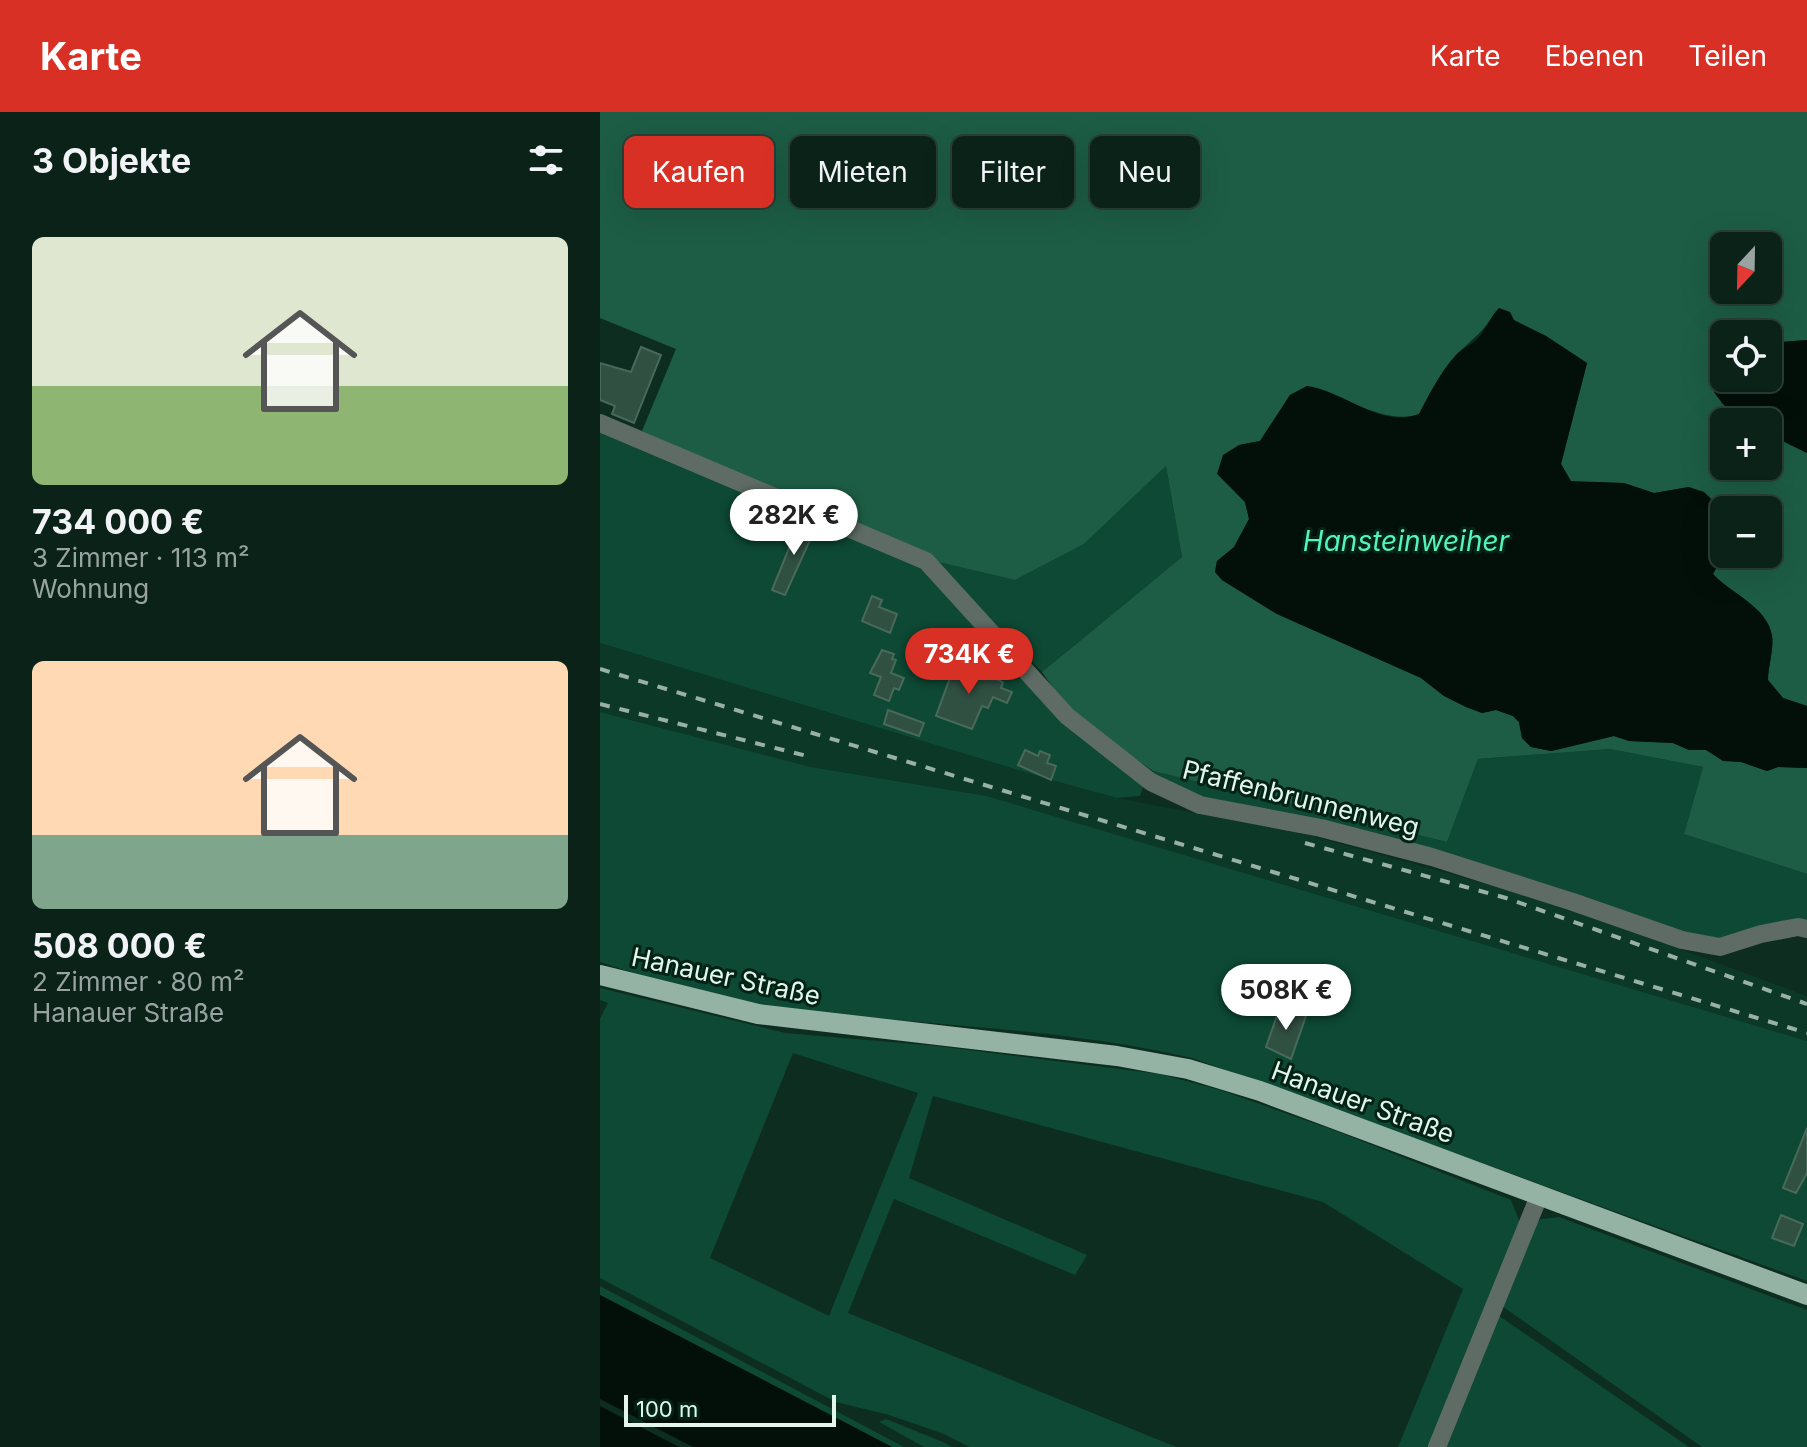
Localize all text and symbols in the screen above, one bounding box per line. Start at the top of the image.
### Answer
text: Karte [40,33,142,79]
text: Karte [1430,39,1501,73]
text: Ebenen [1545,39,1644,73]
text: Teilen [1688,39,1767,73]
chip: Kaufen [624,136,774,208]
chip: Mieten [790,136,936,208]
chip: Filter [952,136,1074,208]
chip: Neu [1090,136,1200,208]
icon: filters [524,138,568,182]
text: 3 Objekte [32,140,191,181]
north arrow [1710,232,1782,304]
map controls [1710,232,1782,568]
icon: home [228,289,372,433]
button: locate [1710,320,1782,392]
button: + [1710,408,1782,480]
pin: 282K € [729,489,859,557]
button: − [1710,496,1782,568]
text: 282K € [748,499,840,530]
text: 734 000 € [32,501,204,542]
water label: Hansteinweiher [1303,524,1511,558]
text: 3 Zimmer · 113 m² [32,542,249,573]
text: Wohnung [32,573,149,604]
pin: 734K € [904,628,1034,696]
text: 734K € [923,638,1015,669]
icon: home [228,713,372,857]
street label: Pfaffenbrunnenweg [1180,754,1422,842]
text: 508 000 € [32,925,207,966]
street label: Hanauer Straße [629,941,823,1011]
pin: 508K € [1221,964,1351,1032]
text: 2 Zimmer · 80 m² [32,966,245,997]
text: 508K € [1239,974,1333,1005]
text: Hanauer Straße [32,997,224,1028]
street label: Hanauer Straße [1267,1055,1459,1149]
scale bar [624,1391,836,1427]
text: 100 m [636,1396,698,1422]

